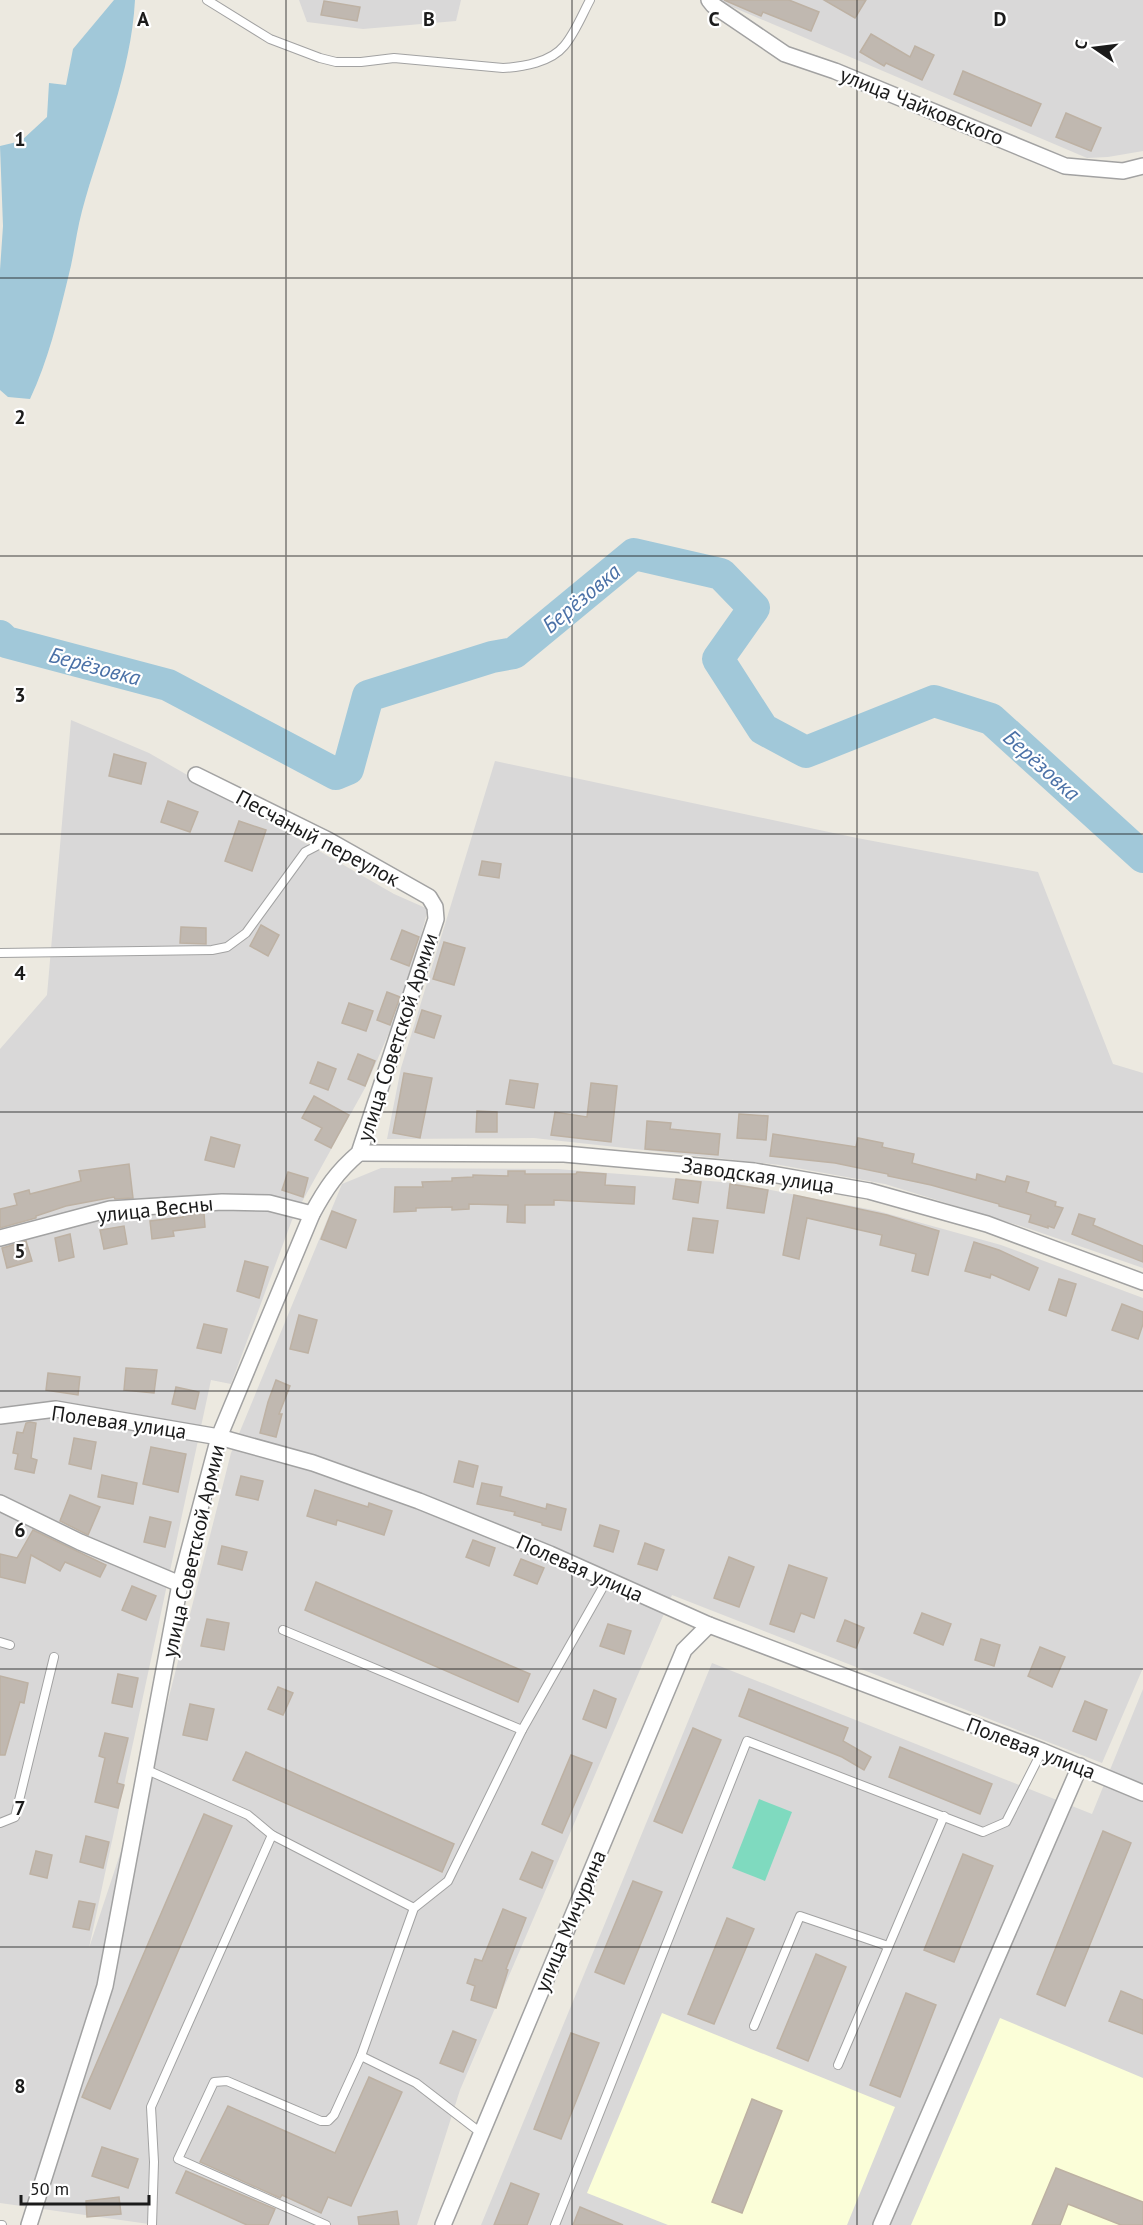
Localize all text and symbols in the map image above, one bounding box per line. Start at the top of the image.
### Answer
text: A [137,6,150,32]
text: B [423,6,435,32]
text: C [708,6,720,32]
text: D [994,6,1007,32]
north arrow [1065,18,1125,78]
text: С [1070,38,1091,51]
street label: улица Чайковского [836,61,1008,151]
text: 1 [14,126,26,152]
text: 2 [14,404,26,430]
water label: Берёзовка [536,557,626,639]
water label: Берёзовка [46,640,144,692]
text: 3 [14,682,26,708]
water label: Берёзовка [998,723,1086,807]
street label: Песчаный переулок [231,783,405,893]
street label: улица Советской Армии [351,929,443,1145]
text: 4 [14,960,26,986]
street label: Заводская улица [680,1151,836,1199]
street label: улица Весны [96,1189,214,1229]
text: 5 [14,1238,26,1264]
street label: Полевая улица [50,1399,188,1445]
street label: улица Советской Армии [155,1442,231,1660]
text: 6 [14,1517,26,1543]
street label: Полевая улица [512,1528,648,1608]
street label: Полевая улица [963,1711,1099,1785]
text: 7 [14,1795,26,1821]
street label: улица Мичурина [528,1846,612,1996]
text: 8 [14,2073,26,2099]
scale bar [21,2168,148,2206]
text: 50 m [30,2177,69,2200]

